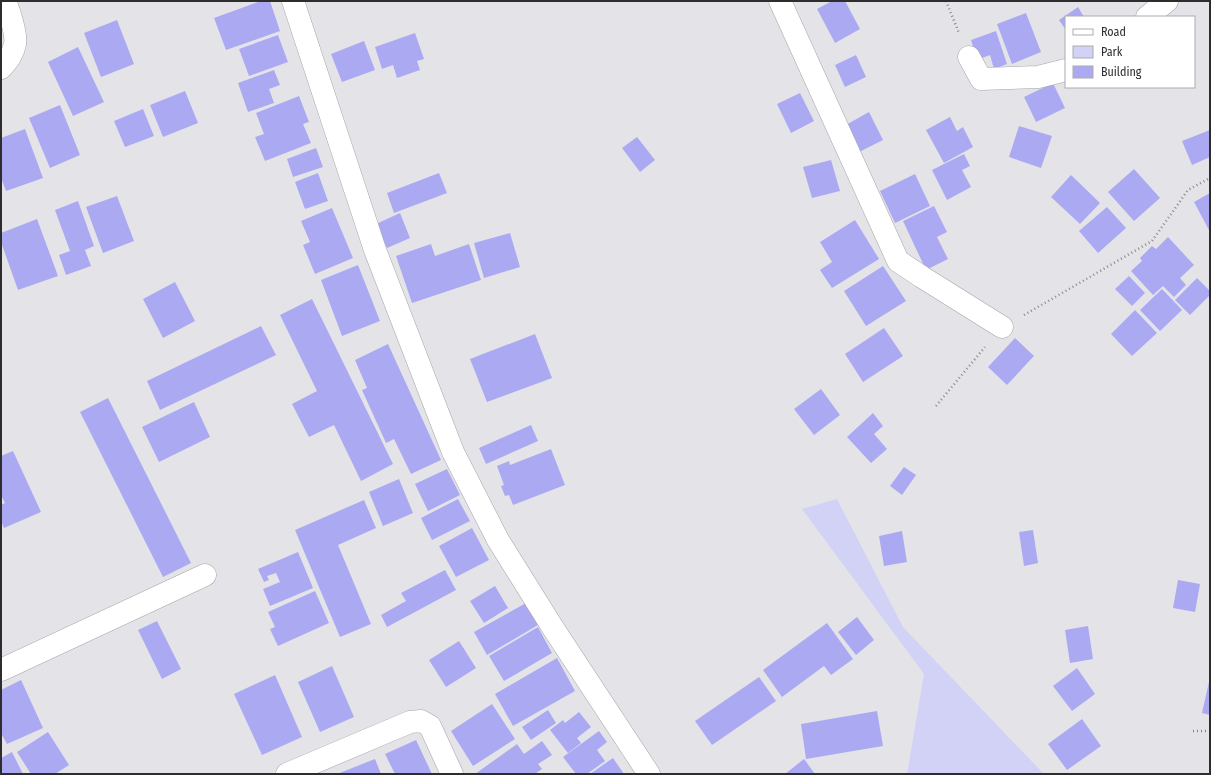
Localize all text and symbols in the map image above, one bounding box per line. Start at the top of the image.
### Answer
legend [1065,16,1195,88]
text: Road [1101,25,1126,39]
text: Park [1101,45,1123,59]
text: Building [1101,65,1142,79]

